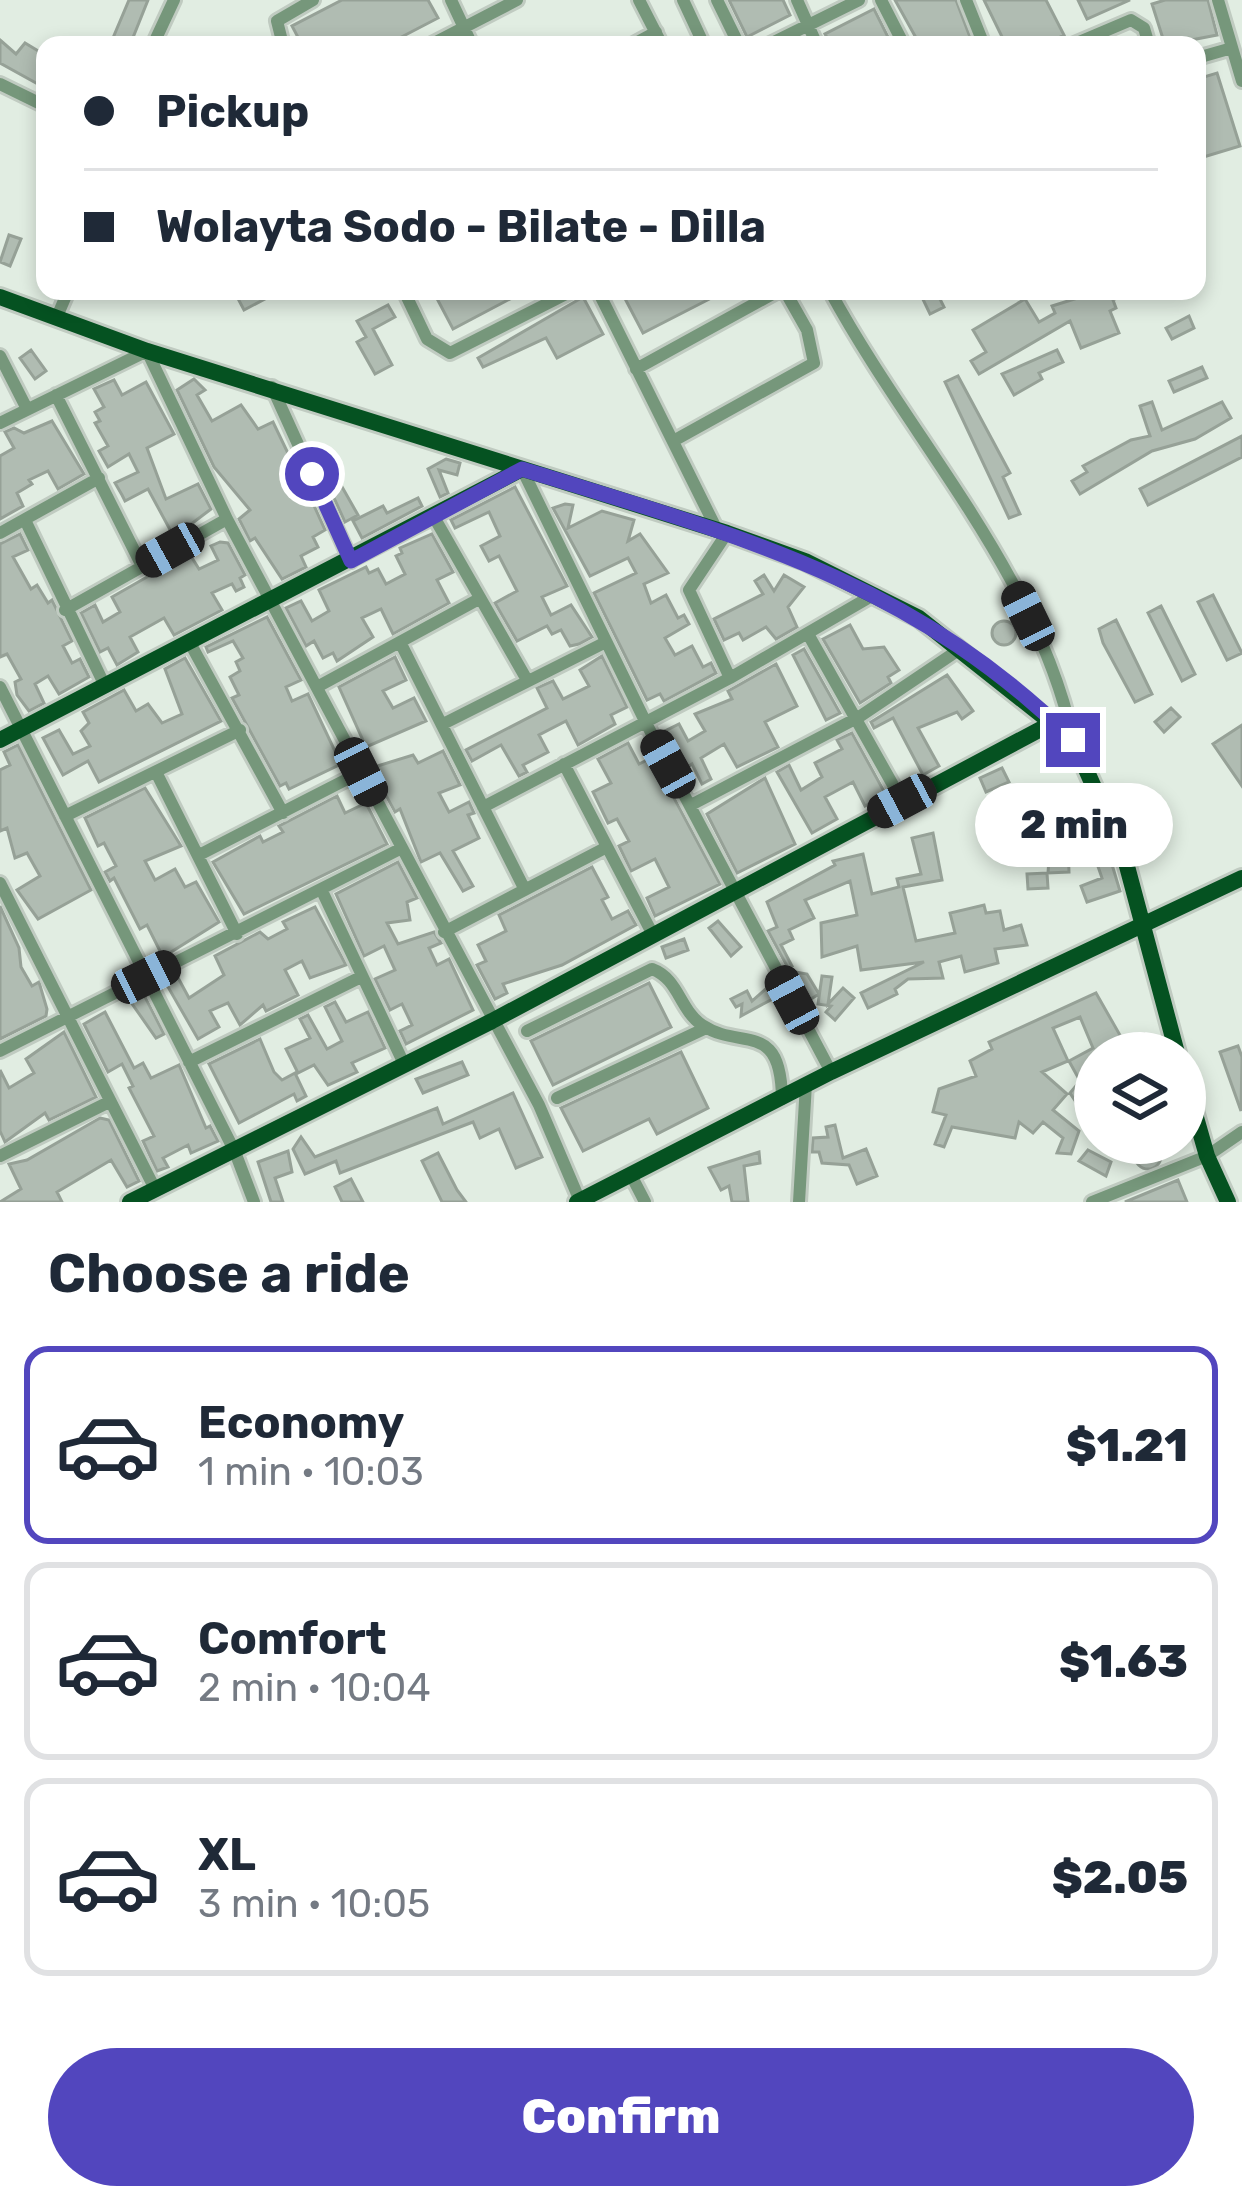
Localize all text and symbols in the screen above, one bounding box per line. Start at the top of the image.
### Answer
text: Pickup [156,85,309,138]
text: Wolayta Sodo - Bilate - Dilla [156,200,766,253]
route start [285,447,339,501]
car [130,517,210,583]
car [996,576,1060,656]
route end [1046,713,1100,767]
car [635,724,701,804]
car [329,732,393,812]
car [862,768,942,834]
callout: 2 min [974,782,1172,866]
text: 2 min [1020,802,1128,848]
car [106,945,186,1009]
car [759,960,825,1040]
map controls [1074,1032,1206,1164]
button: layers [1074,1032,1206,1164]
text: Choose a ride [48,1242,410,1306]
icon: car [54,1391,162,1499]
text: Economy [198,1396,404,1449]
text: $1.21 [1066,1419,1188,1472]
text: 1 min · 10:03 [198,1449,424,1495]
icon: car [54,1607,162,1715]
text: Comfort [198,1612,387,1665]
text: $1.63 [1059,1635,1188,1688]
text: 2 min · 10:04 [198,1665,431,1711]
icon: car [54,1823,162,1931]
text: XL [198,1828,256,1881]
text: $2.05 [1052,1851,1188,1904]
text: 3 min · 10:05 [198,1881,430,1927]
button: Confirm [48,2048,1194,2186]

